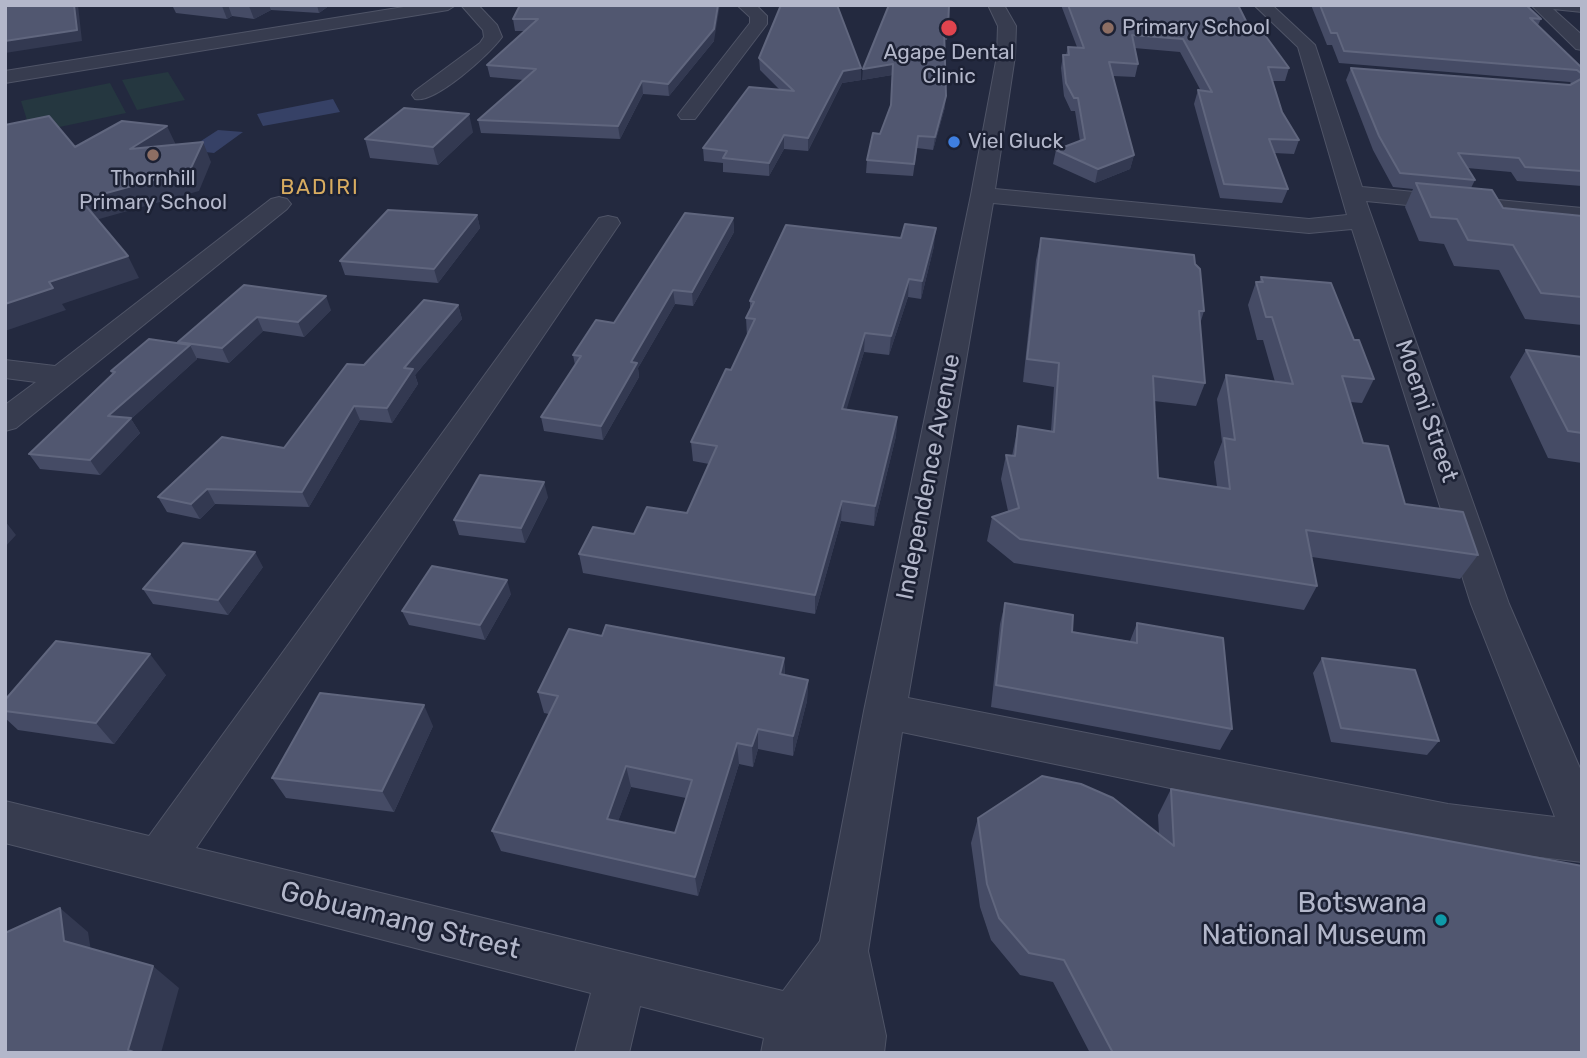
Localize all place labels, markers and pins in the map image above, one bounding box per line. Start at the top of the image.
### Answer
place label: Primary School [1122,15,1270,41]
marker: Agape Dental Clinic [939,18,959,38]
marker: Primary School [1100,20,1116,36]
place label: Agape Dental Clinic [883,40,1015,90]
place label: Viel Gluck [968,129,1063,155]
marker: Viel Gluck [946,134,962,150]
marker: Thornhill Primary School [145,147,161,163]
place label: Thornhill Primary School [79,166,227,216]
place label: Botswana National Museum [1202,887,1427,953]
marker: Botswana National Museum [1433,912,1449,928]

